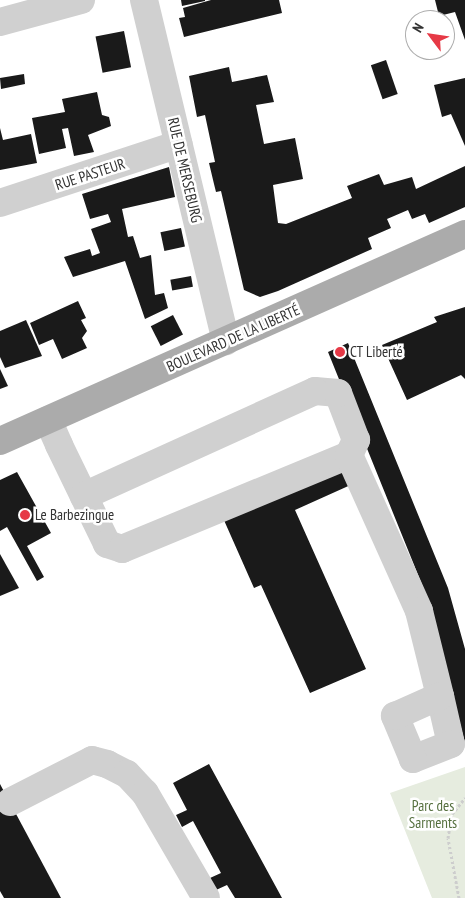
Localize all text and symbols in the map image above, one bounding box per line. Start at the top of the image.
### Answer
north arrow [405,10,455,60]
text: N [408,20,428,36]
street label: RUE DE MERSEBURG [164,116,206,224]
street label: RUE PASTEUR [53,154,127,194]
street label: BOULEVARD DE LA LIBERTÉ [163,300,303,376]
place label: CT Liberté [350,343,403,361]
marker: CT Liberté [334,346,346,358]
place label: Le Barbezingue [35,506,114,524]
marker: Le Barbezingue [19,509,31,521]
park label: Parc des Sarments [409,796,457,831]

